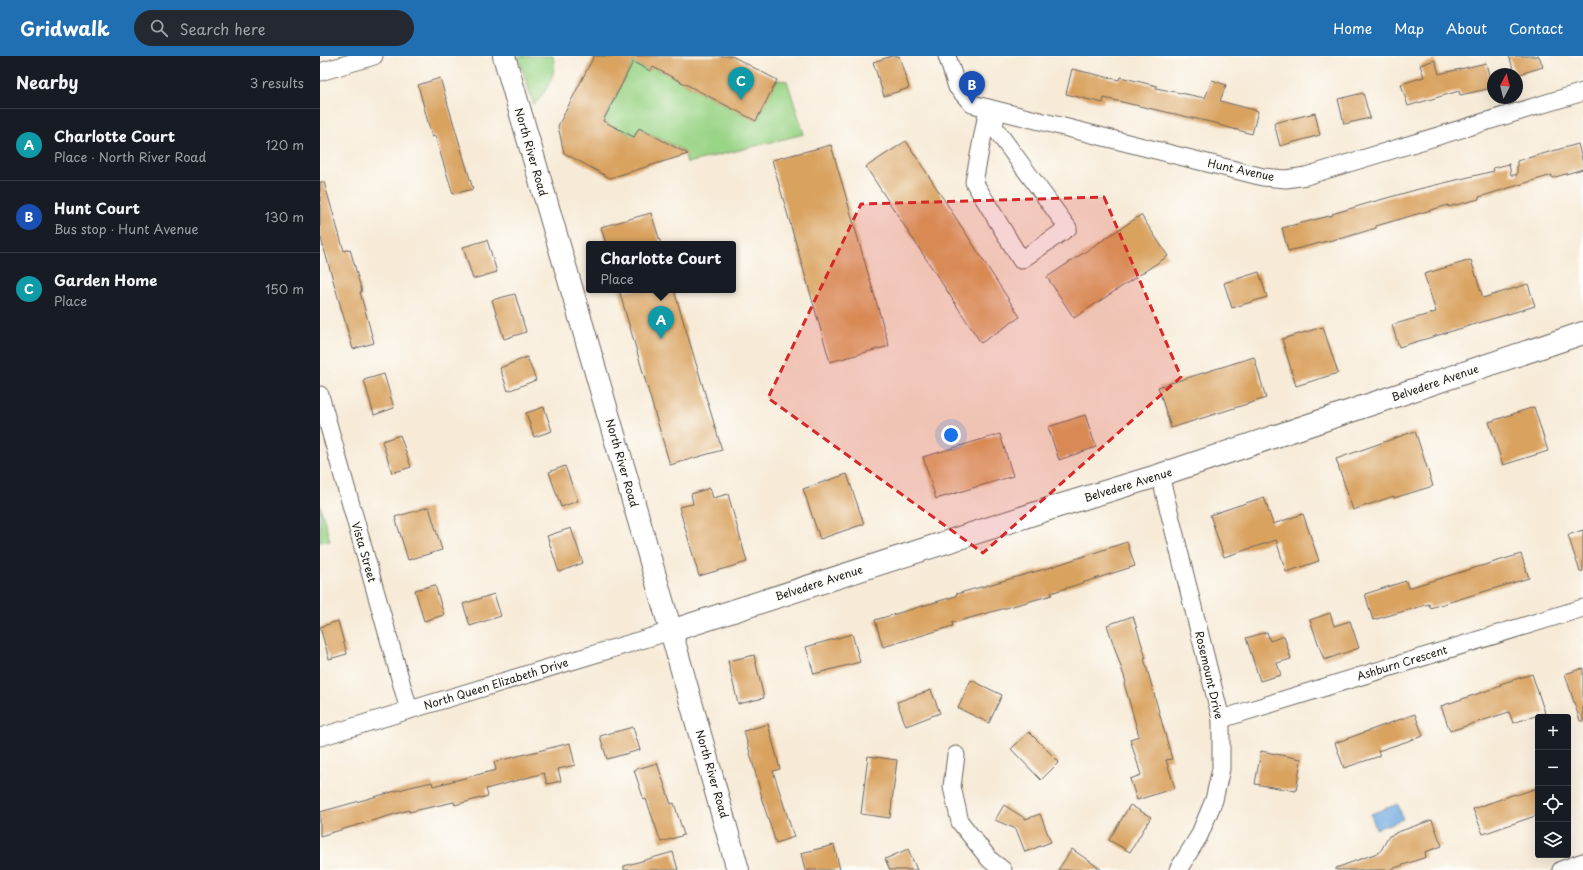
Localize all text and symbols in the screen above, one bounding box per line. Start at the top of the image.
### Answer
search box [134,10,414,46]
text: Gridwalk [20,14,110,42]
icon: search [148,17,170,39]
text: Search here [180,17,265,40]
text: Home [1333,18,1372,39]
text: Map [1394,18,1424,39]
text: About [1446,18,1487,39]
text: Contact [1509,18,1563,39]
pin: C [728,67,754,100]
north arrow [1487,68,1523,104]
text: Nearby [16,69,78,95]
pin: B [959,71,985,104]
text: 3 results [250,73,304,92]
street label: North River Road [511,106,552,198]
text: Charlotte Court [54,124,175,147]
text: A [24,135,34,154]
text: 120 m [265,135,304,154]
text: Place · North River Road [54,147,206,166]
street label: Hunt Avenue [1206,154,1276,185]
text: Hunt Court [54,196,140,219]
text: B [25,207,33,226]
text: 130 m [265,207,304,226]
text: Bus stop · Hunt Avenue [54,219,199,238]
popup [586,241,736,293]
text: Charlotte Court [600,246,722,269]
text: Garden Home [54,268,157,291]
text: Place [600,269,634,288]
text: C [24,279,34,298]
text: 150 m [265,279,304,298]
text: Place [54,291,87,310]
pin: A [648,306,674,339]
street label: Belvedere Avenue [1389,360,1481,405]
street label: North River Road [602,417,643,509]
your location [941,425,961,445]
street label: Belvedere Avenue [1082,463,1174,506]
street label: Vista Street [348,520,381,585]
street label: Belvedere Avenue [773,560,865,605]
street label: Rosemount Drive [1191,629,1228,721]
street label: Ashburn Crescent [1354,641,1450,684]
street label: North Queen Elizabeth Drive [421,653,570,714]
map controls [1535,714,1571,858]
button: + [1535,714,1571,750]
street label: North River Road [692,728,733,820]
button: − [1535,750,1571,786]
button: locate [1535,786,1571,822]
button: layers [1535,822,1571,858]

